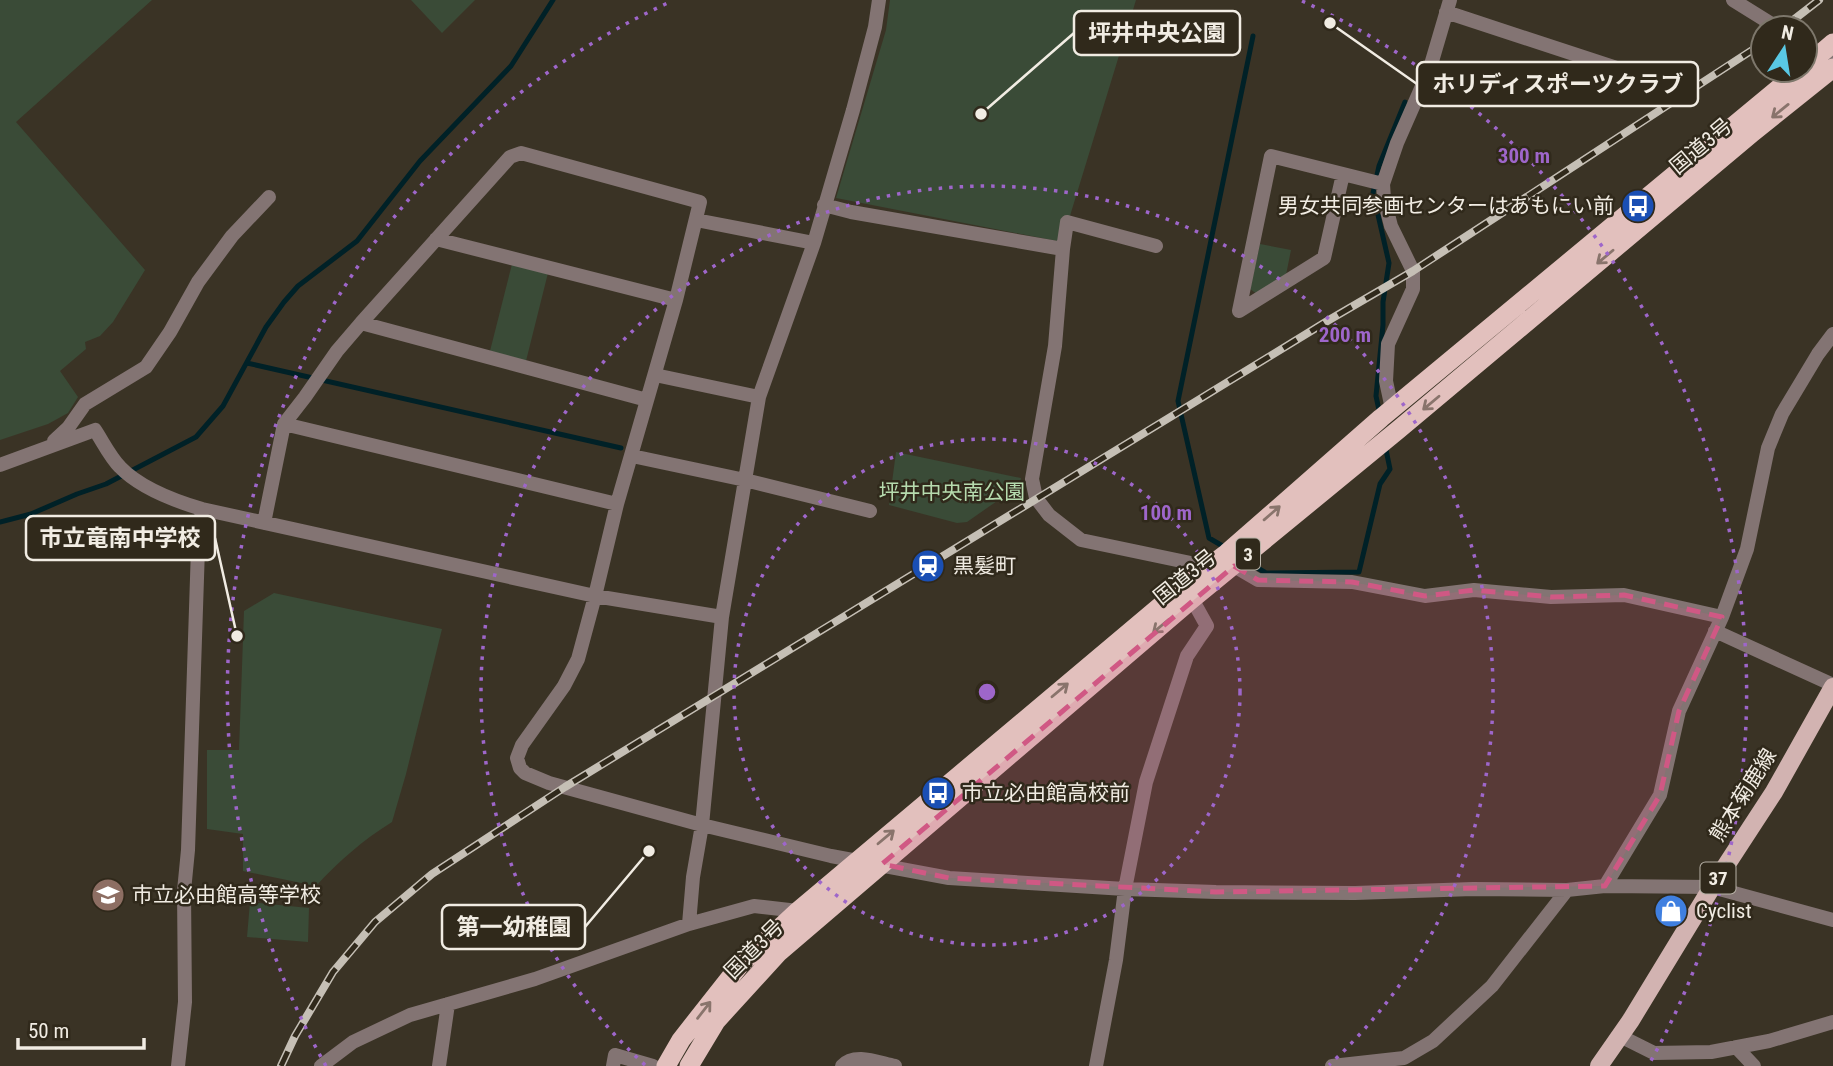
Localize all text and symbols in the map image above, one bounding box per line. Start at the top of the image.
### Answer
callout: 坪井中央公園 [1074,11,1240,55]
north arrow [1749,14,1819,84]
text: 坪井中央公園 [1088,20,1226,47]
text: N [1779,20,1796,45]
callout: ホリディスポーツクラブ [1417,62,1698,106]
text: ホリディスポーツクラブ [1433,71,1683,98]
one-way arrow [1771,103,1789,119]
street label: 国道3号 [1665,113,1737,179]
text: 300 m [1498,144,1550,168]
bus stop icon: 男女共同参画センターはあもにい前 [1619,187,1657,225]
place label: 男女共同参画センターはあもにい前 [1278,194,1614,218]
one-way arrow [1596,249,1614,264]
text: 200 m [1319,323,1371,347]
one-way arrow [1422,395,1440,411]
park label: 坪井中央南公園 [879,480,1026,504]
text: 100 m [1140,501,1192,525]
one-way arrow [1263,505,1281,521]
callout: 市立竜南中学校 [26,516,215,560]
text: 市立竜南中学校 [40,525,201,552]
road number: 3 [1236,538,1260,569]
street label: 国道3号 [1149,545,1221,609]
station icon: 黒髪町 [909,547,947,585]
place label: 黒髪町 [953,554,1016,578]
one-way arrow [1152,618,1170,633]
centre of rings [975,680,999,704]
one-way arrow [1051,682,1069,698]
street label: 熊本菊鹿線 [1705,744,1781,846]
bus stop icon: 市立必由館高校前 [919,774,957,812]
place label: 市立必由館高校前 [962,781,1130,805]
one-way arrow [877,829,895,845]
road number: 37 [1700,862,1736,894]
school or university icon: 市立必由館高等学校 [89,876,127,914]
place label: 市立必由館高等学校 [132,883,321,907]
shop icon: Cyclist [1652,892,1690,930]
place label: Cyclist [1696,899,1752,923]
callout: 第一幼稚園 [442,905,585,949]
text: 第一幼稚園 [457,914,572,941]
street label: 国道3号 [720,915,788,983]
one-way arrow [697,1001,712,1019]
scale bar [18,1006,144,1050]
text: 50 m [28,1019,69,1043]

